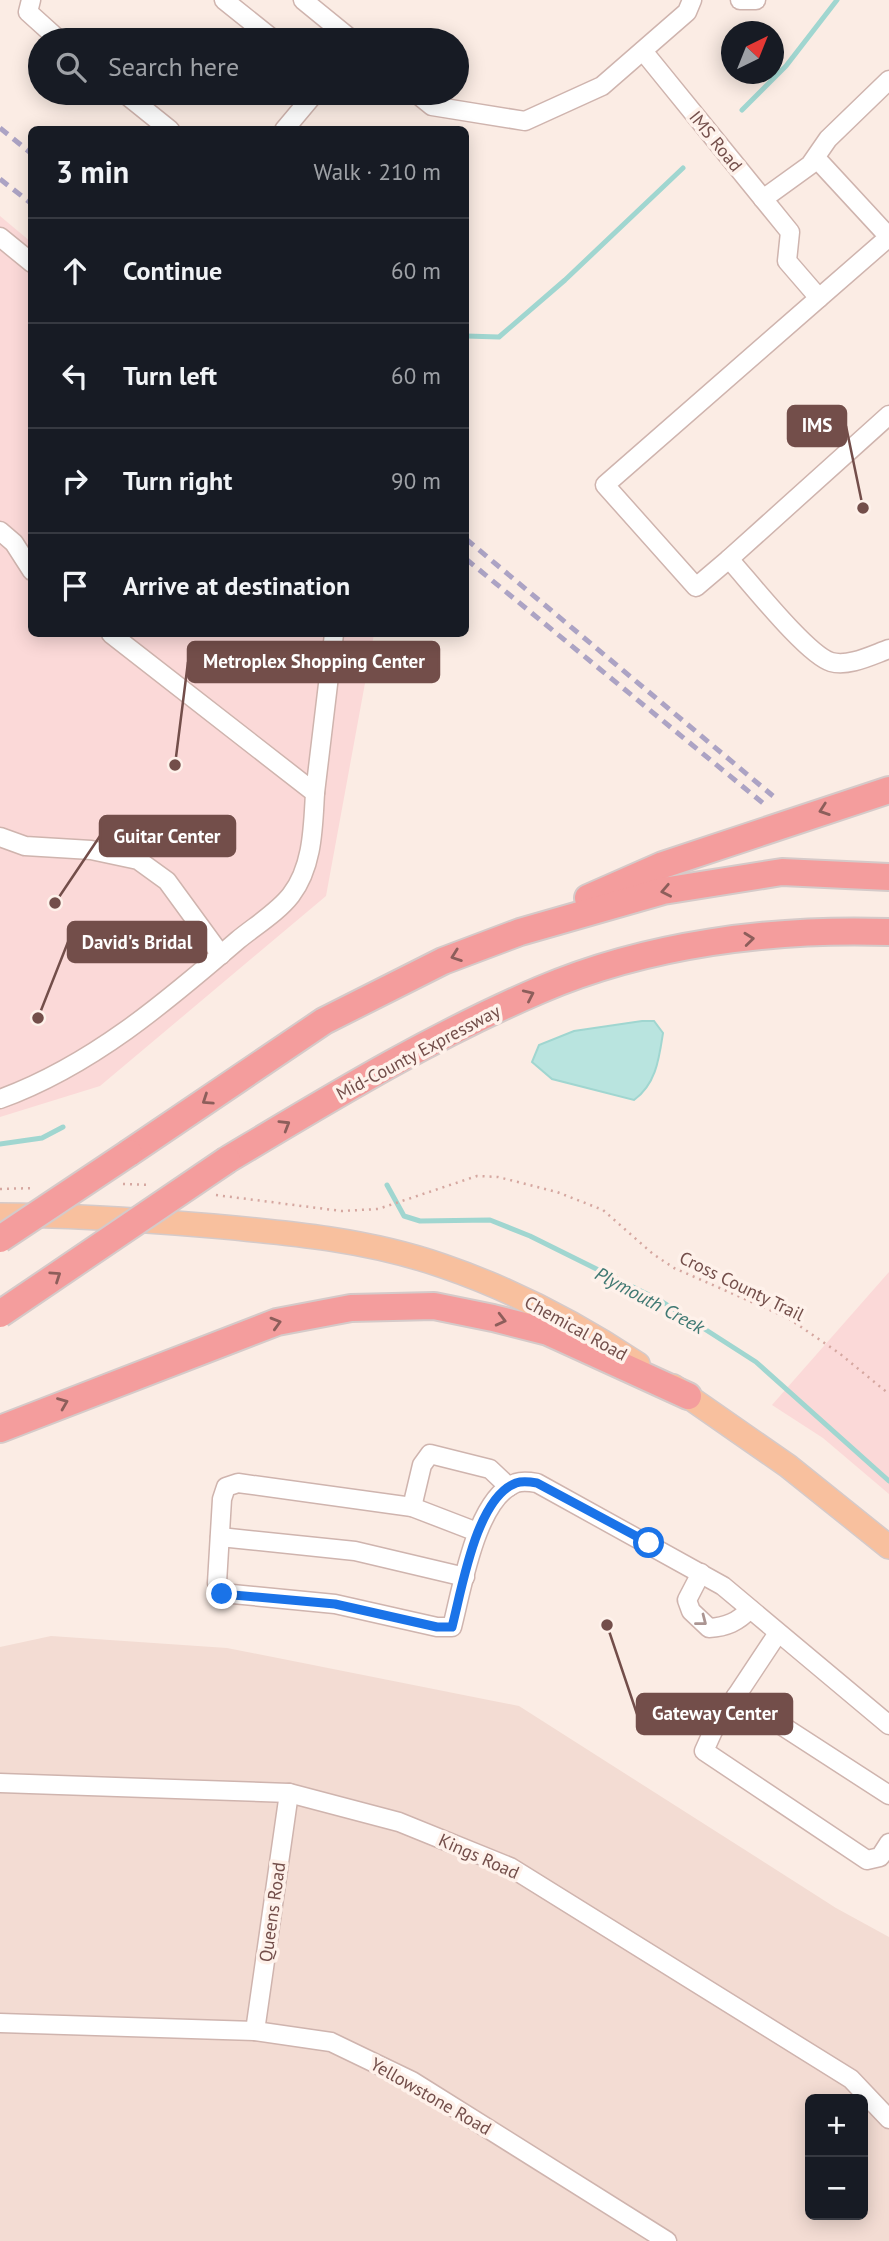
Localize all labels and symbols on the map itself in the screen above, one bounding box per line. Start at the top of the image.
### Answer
north arrow [721,21,784,84]
street label: IMS Road [684,106,748,176]
callout: IMS [788,406,846,446]
text: IMS [802,413,832,437]
callout: Metroplex Shopping Center [188,642,439,682]
text: Metroplex Shopping Center [203,649,425,673]
one-way arrow [818,802,830,816]
callout: Guitar Center [100,816,235,856]
text: Guitar Center [114,824,221,848]
one-way arrow [660,883,672,898]
callout: David's Bridal [68,922,206,962]
text: David's Bridal [82,930,193,954]
one-way arrow [743,931,754,946]
one-way arrow [451,948,463,962]
one-way arrow [522,989,534,1003]
street label: Mid-County Expressway [332,999,504,1105]
one-way arrow [202,1092,215,1104]
one-way arrow [278,1120,291,1133]
street label: Cross County Trail [676,1246,809,1326]
water label: Plymouth Creek [591,1261,710,1340]
one-way arrow [49,1271,62,1284]
street label: Chemical Road [521,1290,631,1366]
one-way arrow [495,1312,507,1326]
one-way arrow [270,1317,282,1332]
one-way arrow [57,1397,69,1411]
route start [633,1527,664,1558]
route end [206,1578,237,1609]
one-way arrow [694,1612,707,1625]
callout: Gateway Center [637,1694,792,1734]
text: Gateway Center [652,1701,778,1725]
street label: Kings Road [435,1828,523,1884]
street label: Queens Road [254,1861,290,1963]
street label: Yellowstone Road [366,2052,496,2140]

